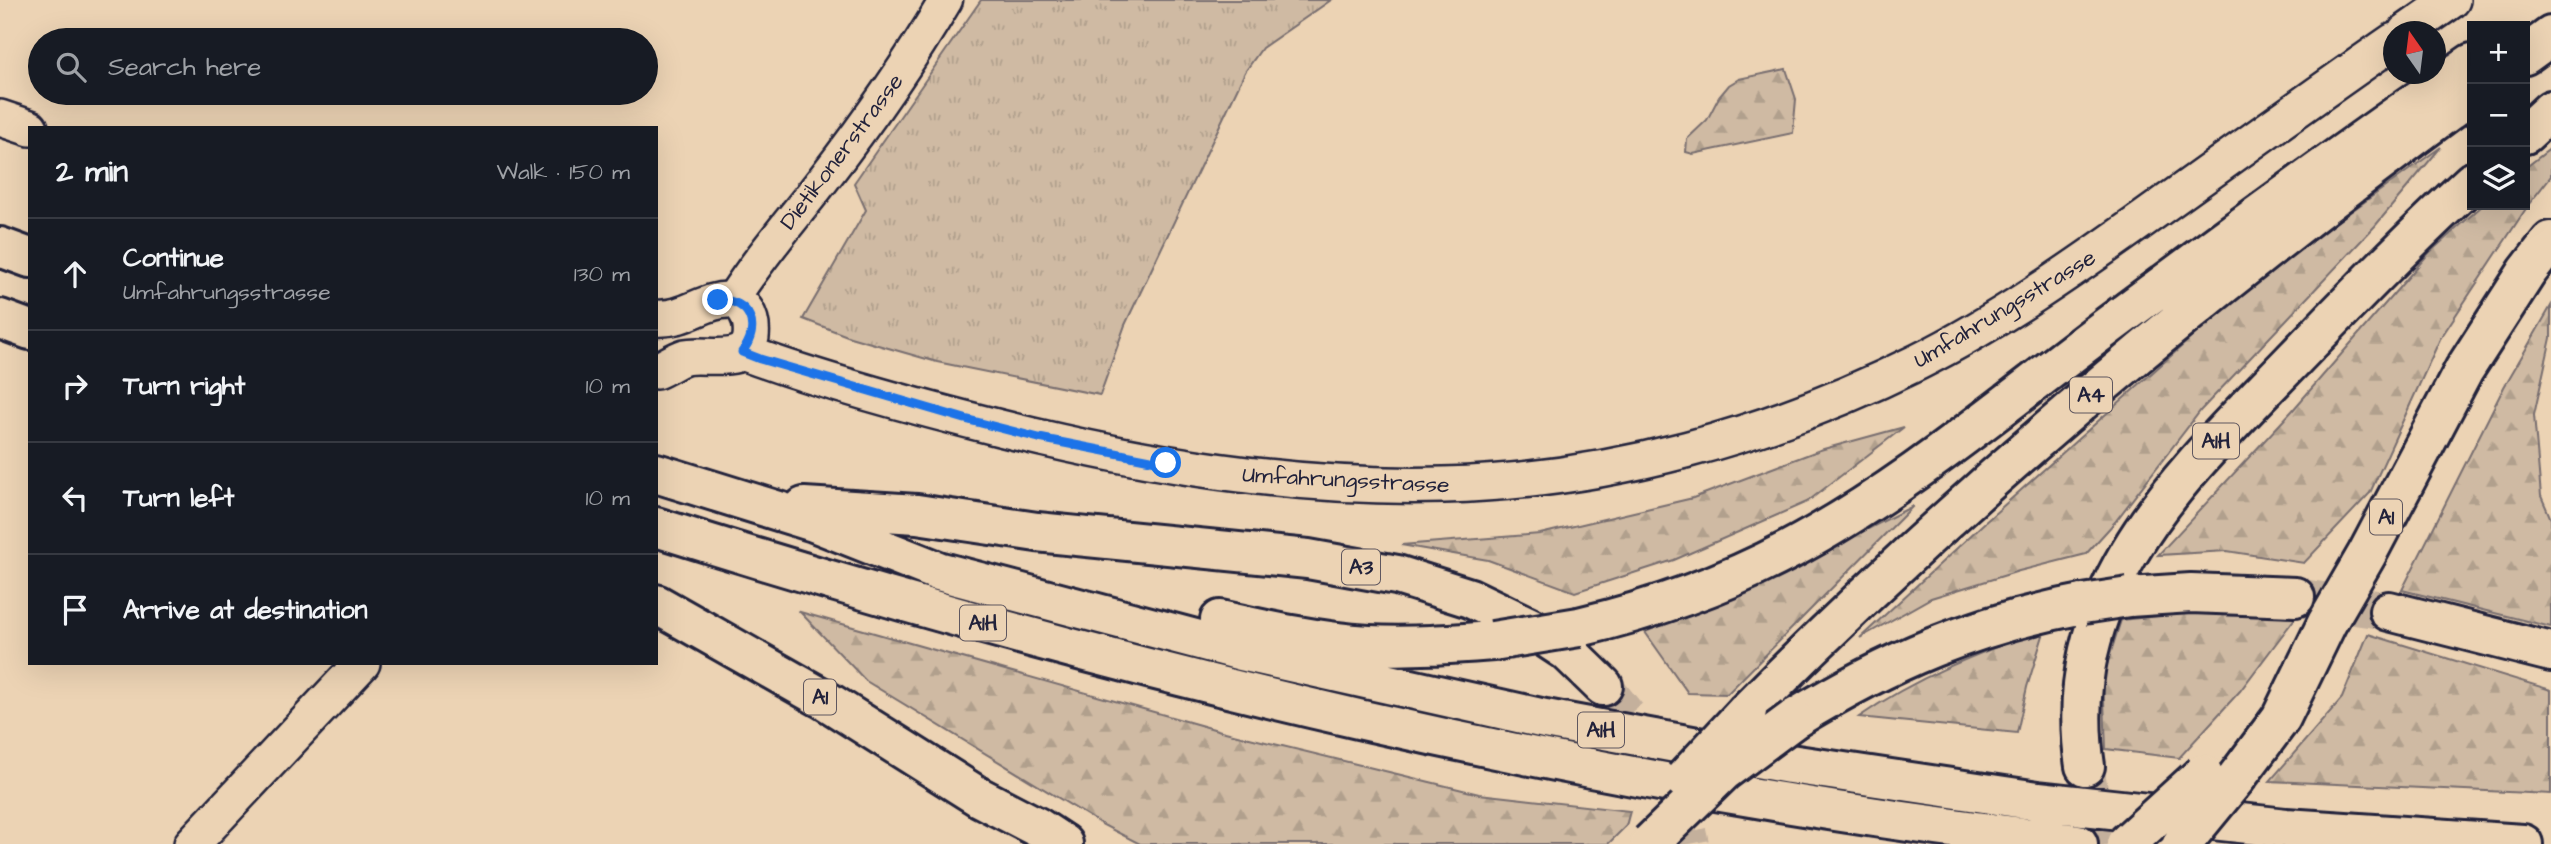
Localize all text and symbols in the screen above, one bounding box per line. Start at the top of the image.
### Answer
north arrow [2383,21,2446,84]
map controls [2467,21,2530,210]
button: + [2467,21,2530,84]
search box [28,28,658,105]
icon: search [52,48,90,86]
text: Search here [108,49,261,85]
street label: Dietikonerstrasse [772,67,911,236]
button: − [2467,84,2530,147]
button: layers [2467,147,2530,210]
text: 2 min [56,151,128,193]
text: Walk · 150 m [496,156,630,188]
text: Continue [123,240,224,276]
street label: Umfahrungsstrasse [1907,242,2102,377]
icon: ahead [56,255,94,293]
text: 130 m [574,258,630,290]
text: Umfahrungsstrasse [123,276,331,308]
route end [702,284,733,315]
icon: right [56,367,94,405]
text: Turn right [123,368,245,404]
text: 10 m [585,370,630,402]
road number: A4 [2070,378,2112,412]
road number: A1H [2193,424,2239,458]
route start [1150,447,1181,478]
street label: Umfahrungsstrasse [1241,459,1450,502]
icon: left [56,479,94,517]
text: Turn left [123,480,234,516]
text: 10 m [585,482,630,514]
road number: A1 [2370,500,2402,534]
road number: A3 [1342,550,1380,584]
icon: arrive [56,591,94,629]
text: Arrive at destination [123,592,368,628]
road number: A1H [960,606,1006,640]
road number: A1 [804,680,836,714]
road number: A1H [1578,712,1624,748]

